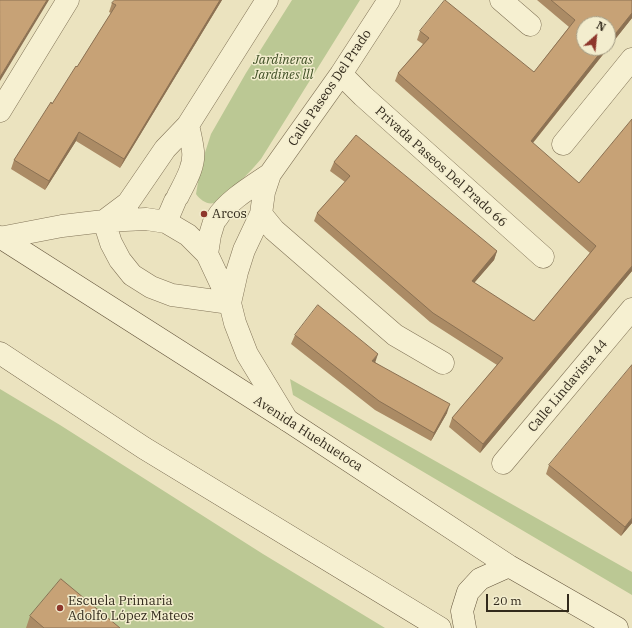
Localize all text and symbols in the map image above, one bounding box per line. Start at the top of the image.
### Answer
north arrow [576,16,616,56]
text: N [594,18,608,34]
street label: Calle Paseos Del Prado [285,27,375,149]
park label: Jardineras Jardines lll [253,52,313,83]
street label: Privada Paseos Del Prado 66 [372,103,510,231]
place label: Arcos [212,206,247,222]
marker: Arcos [199,209,209,219]
street label: Calle Lindavista 44 [525,337,611,435]
street label: Avenida Huehuetoca [251,393,365,475]
scale bar [488,586,571,612]
place label: Escuela Primaria Adolfo López Mateos [68,593,194,624]
text: 20 m [493,593,522,608]
marker: Escuela Primaria Adolfo López Mateos [55,603,65,613]

